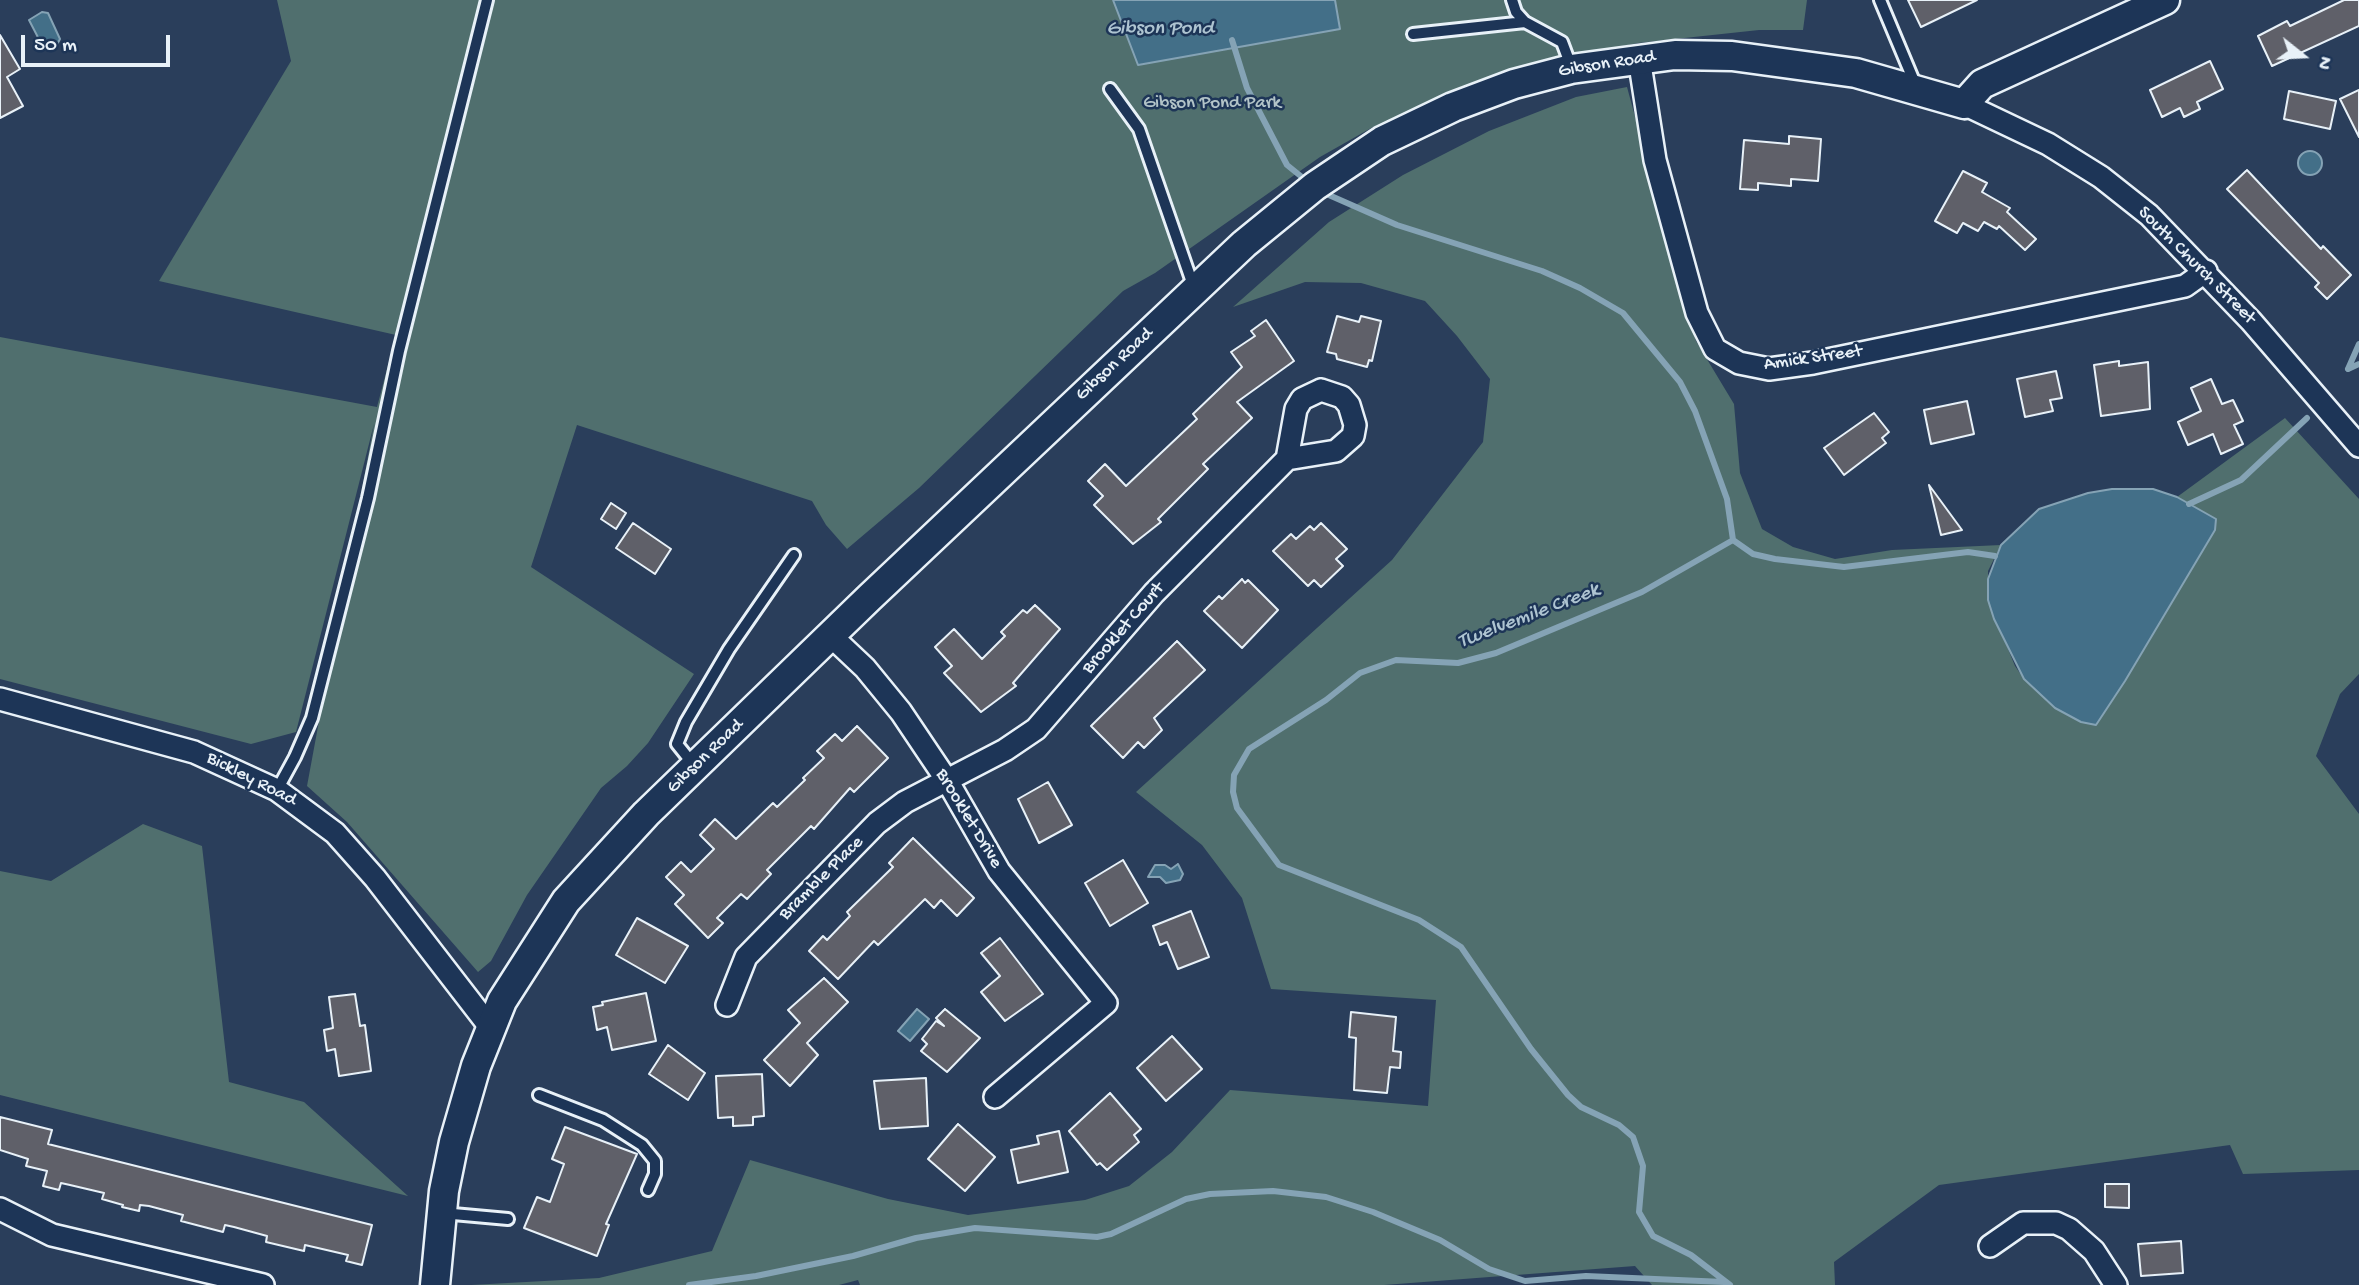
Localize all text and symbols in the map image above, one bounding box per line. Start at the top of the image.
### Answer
water label: Gibson Pond [1106,17,1214,43]
scale bar [24,21,173,65]
north arrow [2268,21,2338,91]
text: 50 m [34,34,77,59]
street label: Gibson Road [1557,46,1657,84]
text: N [2311,53,2336,72]
park label: Gibson Pond Park [1143,93,1281,115]
street label: South Church Street [2132,202,2260,330]
street label: Gibson Road [1071,323,1159,407]
street label: Amick Street [1762,341,1864,377]
street label: Brooklet Court [1078,578,1170,680]
water label: Twelvemile Creek [1455,578,1603,656]
street label: Gibson Road [663,715,749,799]
street label: Bickley Road [202,748,300,812]
street label: Brooklet Drive [929,765,1007,873]
street label: Bramble Place [775,832,869,926]

